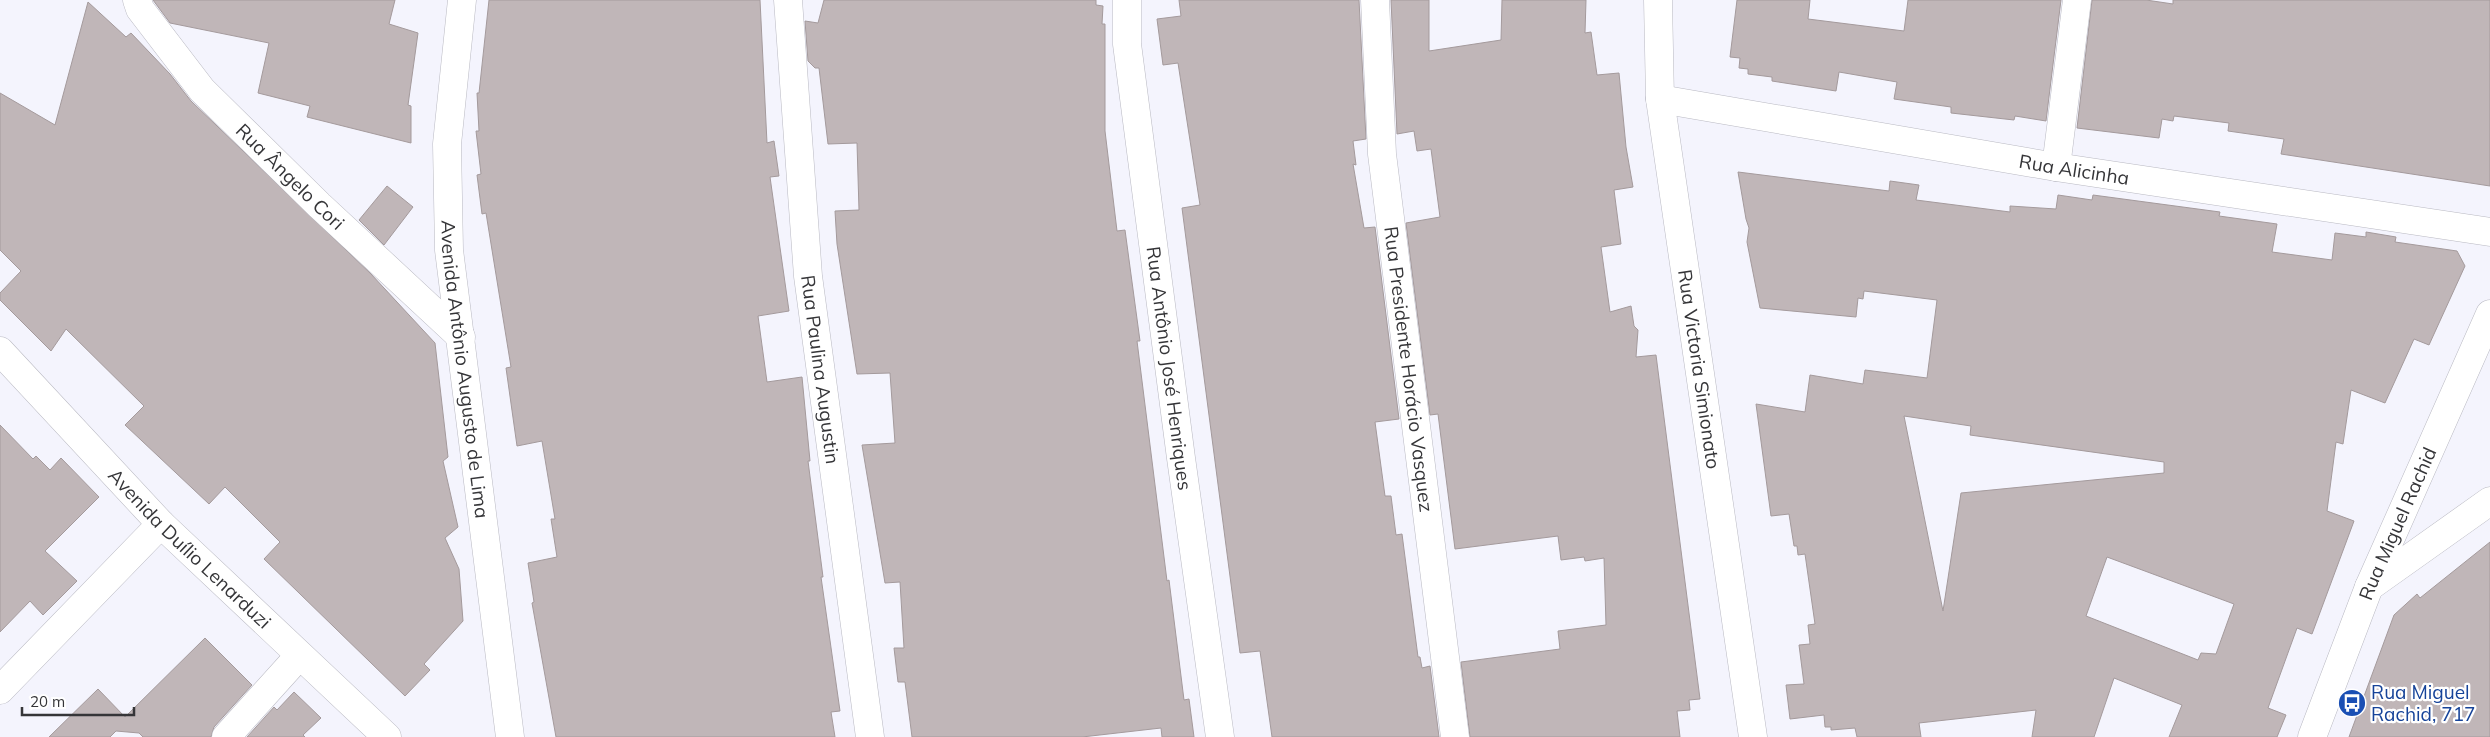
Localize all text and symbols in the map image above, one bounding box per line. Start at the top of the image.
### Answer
street label: Rua Ângelo Cori [231,118,350,235]
street label: Rua Alicinha [2017,149,2131,190]
street label: Avenida Antônio Augusto de Lima [436,220,494,520]
street label: Rua Presidente Horácio Vasquez [1379,225,1439,513]
street label: Rua Antônio José Henriques [1141,245,1197,492]
street label: Rua Victoria Simionato [1673,268,1726,470]
street label: Rua Paulina Augustin [796,273,845,465]
street label: Rua Miguel Rachid [2353,443,2442,603]
street label: Avenida Duílio Lenarduzi [103,463,276,634]
place label: Rua Miguel Rachid, 717 [2371,680,2475,726]
scale bar [22,684,135,716]
bus stop icon: Rua Miguel Rachid, 717 [2337,688,2367,718]
text: 20 m [30,692,65,711]

